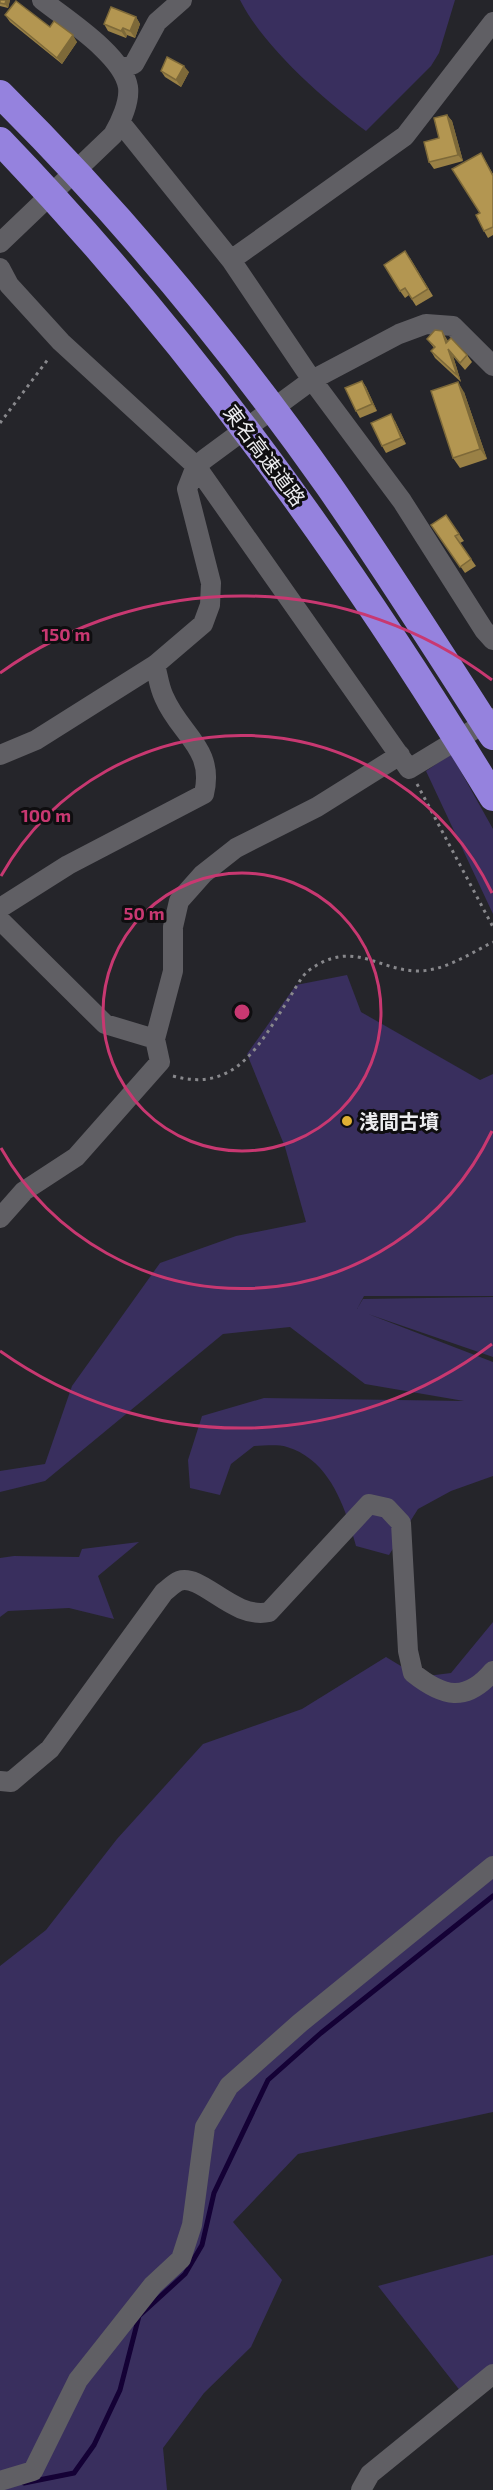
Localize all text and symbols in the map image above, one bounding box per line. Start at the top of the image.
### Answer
street label: 東名高速道路 [219,400,311,510]
text: 150 m [42,623,90,645]
text: 100 m [21,804,71,826]
text: 50 m [123,902,165,924]
centre of rings [232,1002,252,1022]
place label: 浅間古墳 [359,1109,439,1133]
marker: 浅間古墳 [340,1114,354,1128]

